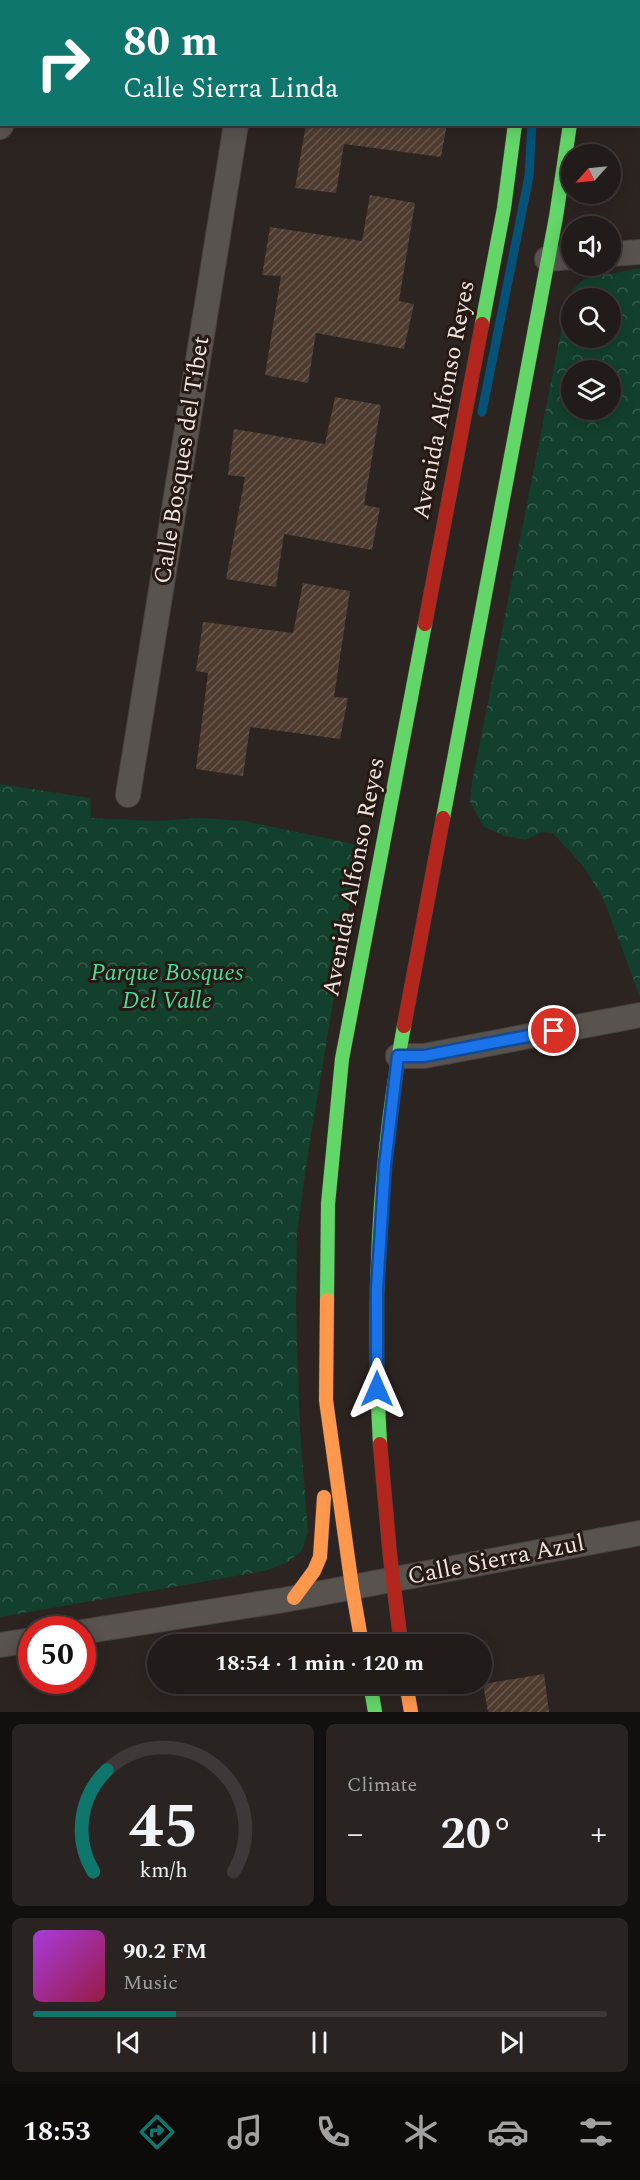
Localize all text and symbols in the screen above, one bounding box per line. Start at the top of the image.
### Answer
text: 80 m [123,11,218,74]
icon: right [24,24,102,102]
text: Calle Sierra Linda [123,68,338,110]
north arrow [561,144,621,204]
map controls [561,144,621,420]
button: sound [561,216,621,276]
street label: Avenida Alfonso Reyes [403,277,485,523]
button: search [561,288,621,348]
street label: Calle Bosques del Tíbet [145,334,219,586]
button: layers [561,360,621,420]
street label: Avenida Alfonso Reyes [313,754,395,1000]
park label: Parque Bosques Del Valle [91,955,244,1019]
pin [528,1005,579,1056]
icon: arrive [537,1014,570,1047]
position arrow [345,1357,409,1421]
street label: Calle Sierra Azul [405,1525,587,1595]
speed limit sign: 50 [18,1616,96,1694]
text: 18:54 · 1 min · 120 m [215,1647,424,1680]
text: Climate [347,1770,417,1800]
text: 45 [128,1780,198,1875]
text: 20° [441,1800,514,1869]
text: − [347,1809,364,1859]
text: + [591,1809,607,1859]
text: km/h [139,1854,187,1887]
text: 90.2 FM [123,1935,207,1968]
text: Music [123,1968,178,1998]
icon: previous [112,2026,145,2059]
icon: pause [303,2026,336,2059]
icon: next [495,2026,528,2059]
text: 18:53 [23,2111,91,2153]
icon: directions [136,2111,178,2153]
icon: music [224,2111,266,2153]
icon: phone [312,2111,354,2153]
icon: climate [400,2111,442,2153]
icon: car [487,2111,529,2153]
icon: filters [575,2111,617,2153]

